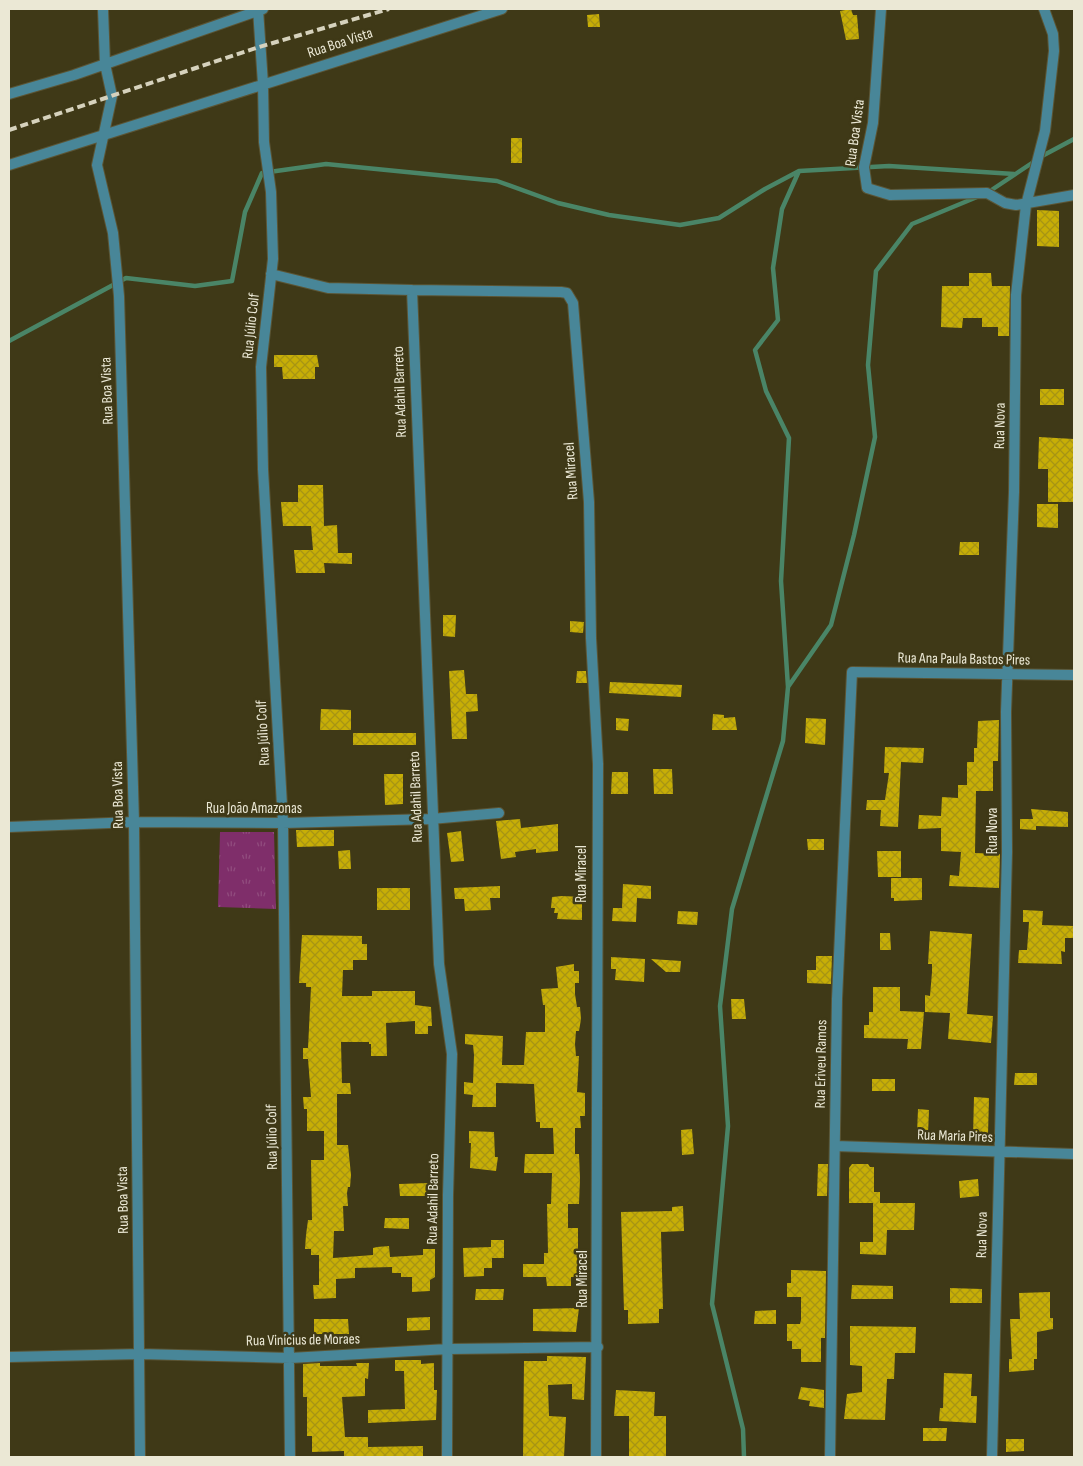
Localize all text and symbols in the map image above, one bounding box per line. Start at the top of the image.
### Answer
street label: Rua Boa Vista [305,23,375,62]
street label: Rua Boa Vista [841,98,869,168]
street label: Rua Júlio Colf [238,292,264,360]
street label: Rua Adahil Barreto [389,346,411,438]
street label: Rua Boa Vista [96,357,118,425]
street label: Rua Nova [990,402,1010,449]
street label: Rua Miracel [560,442,582,500]
street label: Rua Ana Paula Bastos Pires [897,648,1031,670]
street label: Rua Júlio Colf [252,699,274,766]
street label: Rua Adahil Barreto [405,751,427,843]
street label: Rua Boa Vista [108,761,128,829]
street label: Rua João Amazonas [206,799,302,818]
street label: Rua Nova [983,808,1002,854]
street label: Rua Miracel [572,845,591,903]
street label: Rua Eriveu Ramos [811,1019,831,1109]
street label: Rua Júlio Colf [262,1103,282,1170]
street label: Rua Maria Pires [917,1125,993,1147]
street label: Rua Adahil Barreto [423,1153,443,1245]
street label: Rua Boa Vista [113,1166,133,1234]
street label: Rua Nova [972,1211,992,1258]
street label: Rua Miracel [573,1250,592,1308]
street label: Rua Vinícius de Moraes [246,1330,360,1350]

